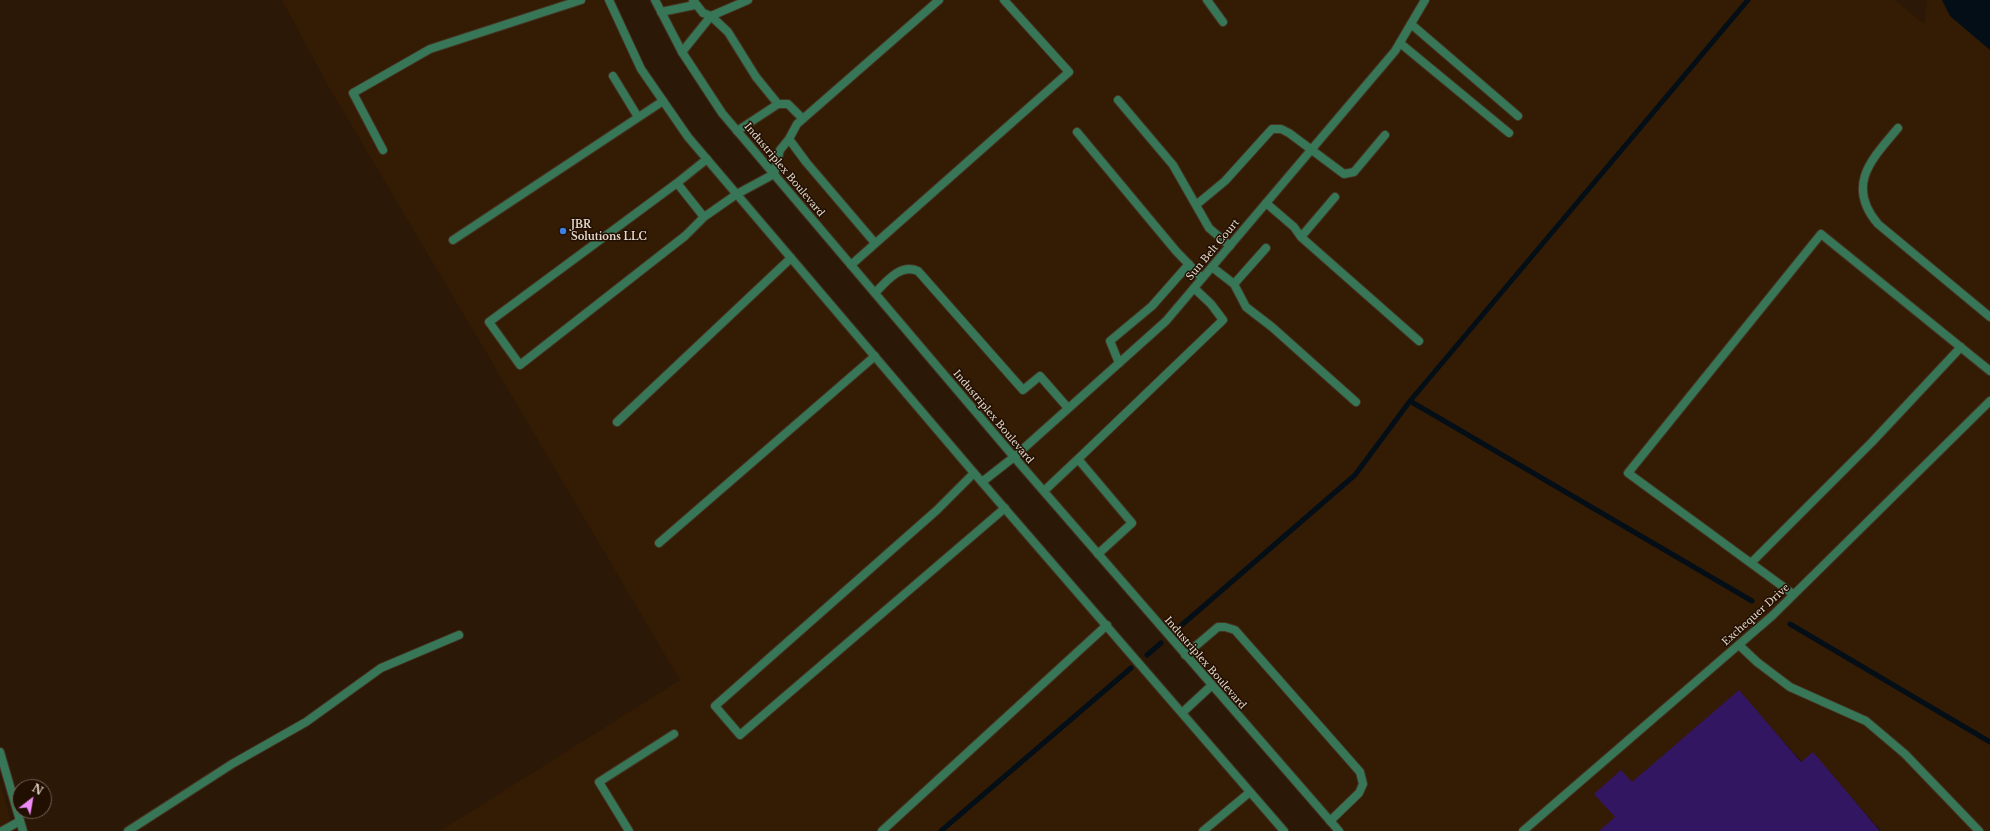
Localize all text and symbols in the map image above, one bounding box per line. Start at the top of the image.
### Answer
street label: Industriplex Boulevard [741,121,827,219]
street label: Sun Belt Court [1184,217,1242,283]
place label: JBR Solutions LLC [571,219,647,242]
marker: JBR Solutions LLC [558,226,568,236]
street label: Industriplex Boulevard [950,368,1036,466]
street label: Exchequer Drive [1720,582,1792,648]
street label: Industriplex Boulevard [1162,614,1248,712]
north arrow [12,779,52,819]
text: N [30,781,46,798]

